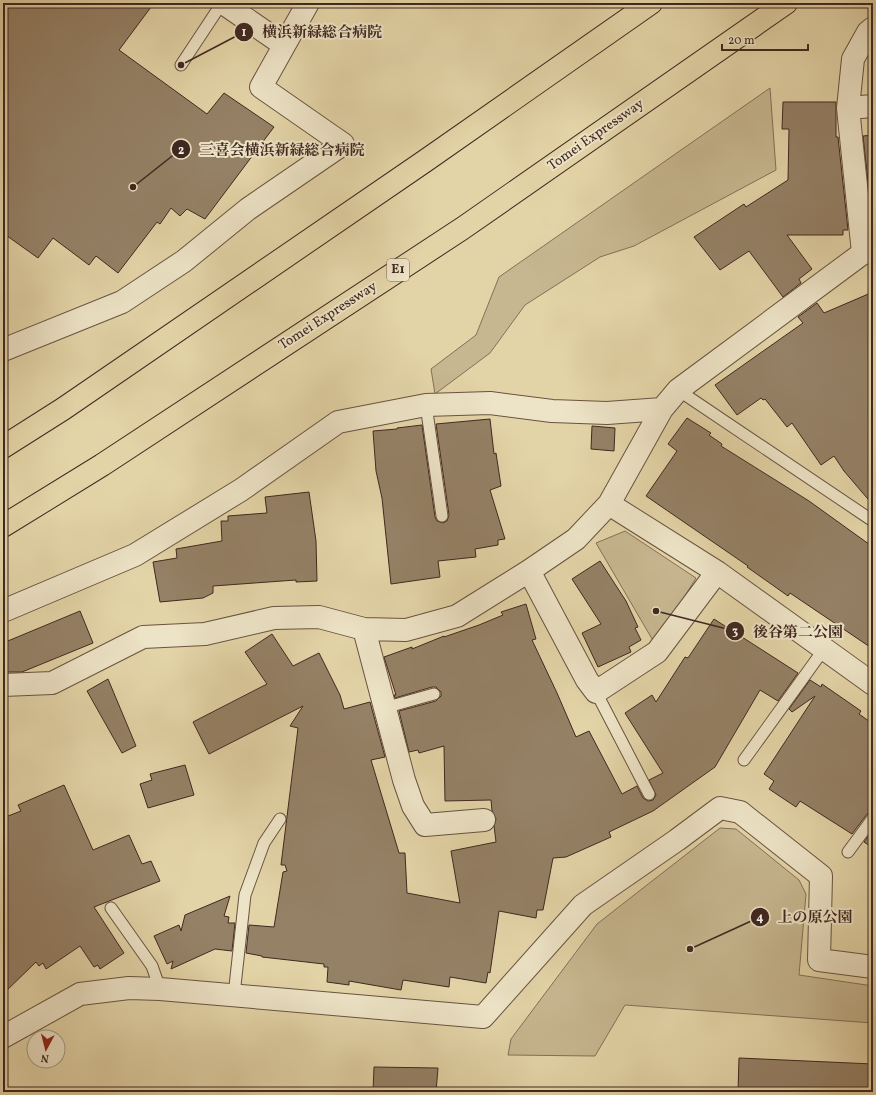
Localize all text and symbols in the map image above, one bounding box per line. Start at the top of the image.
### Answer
callout: 横浜新緑総合病院 [234,18,390,45]
text: 横浜新緑総合病院 [262,23,382,44]
text: 1 [242,25,247,41]
scale bar [722,26,808,52]
text: 20 m [728,33,755,49]
street label: Tomei Expressway [544,94,648,175]
callout: 三喜会横浜新緑総合病院 [171,136,372,163]
text: 三喜会横浜新緑総合病院 [199,141,365,162]
text: 2 [178,143,184,159]
road number: E1 [387,259,409,281]
street label: Tomei Expressway [275,277,381,355]
callout: 後谷第二公園 [725,618,851,645]
text: 後谷第二公園 [753,623,843,644]
text: 3 [732,624,738,640]
callout: 上の原公園 [750,904,861,931]
text: 上の原公園 [777,908,853,929]
text: 4 [756,910,764,926]
north arrow [26,1029,66,1069]
text: N [40,1050,50,1065]

